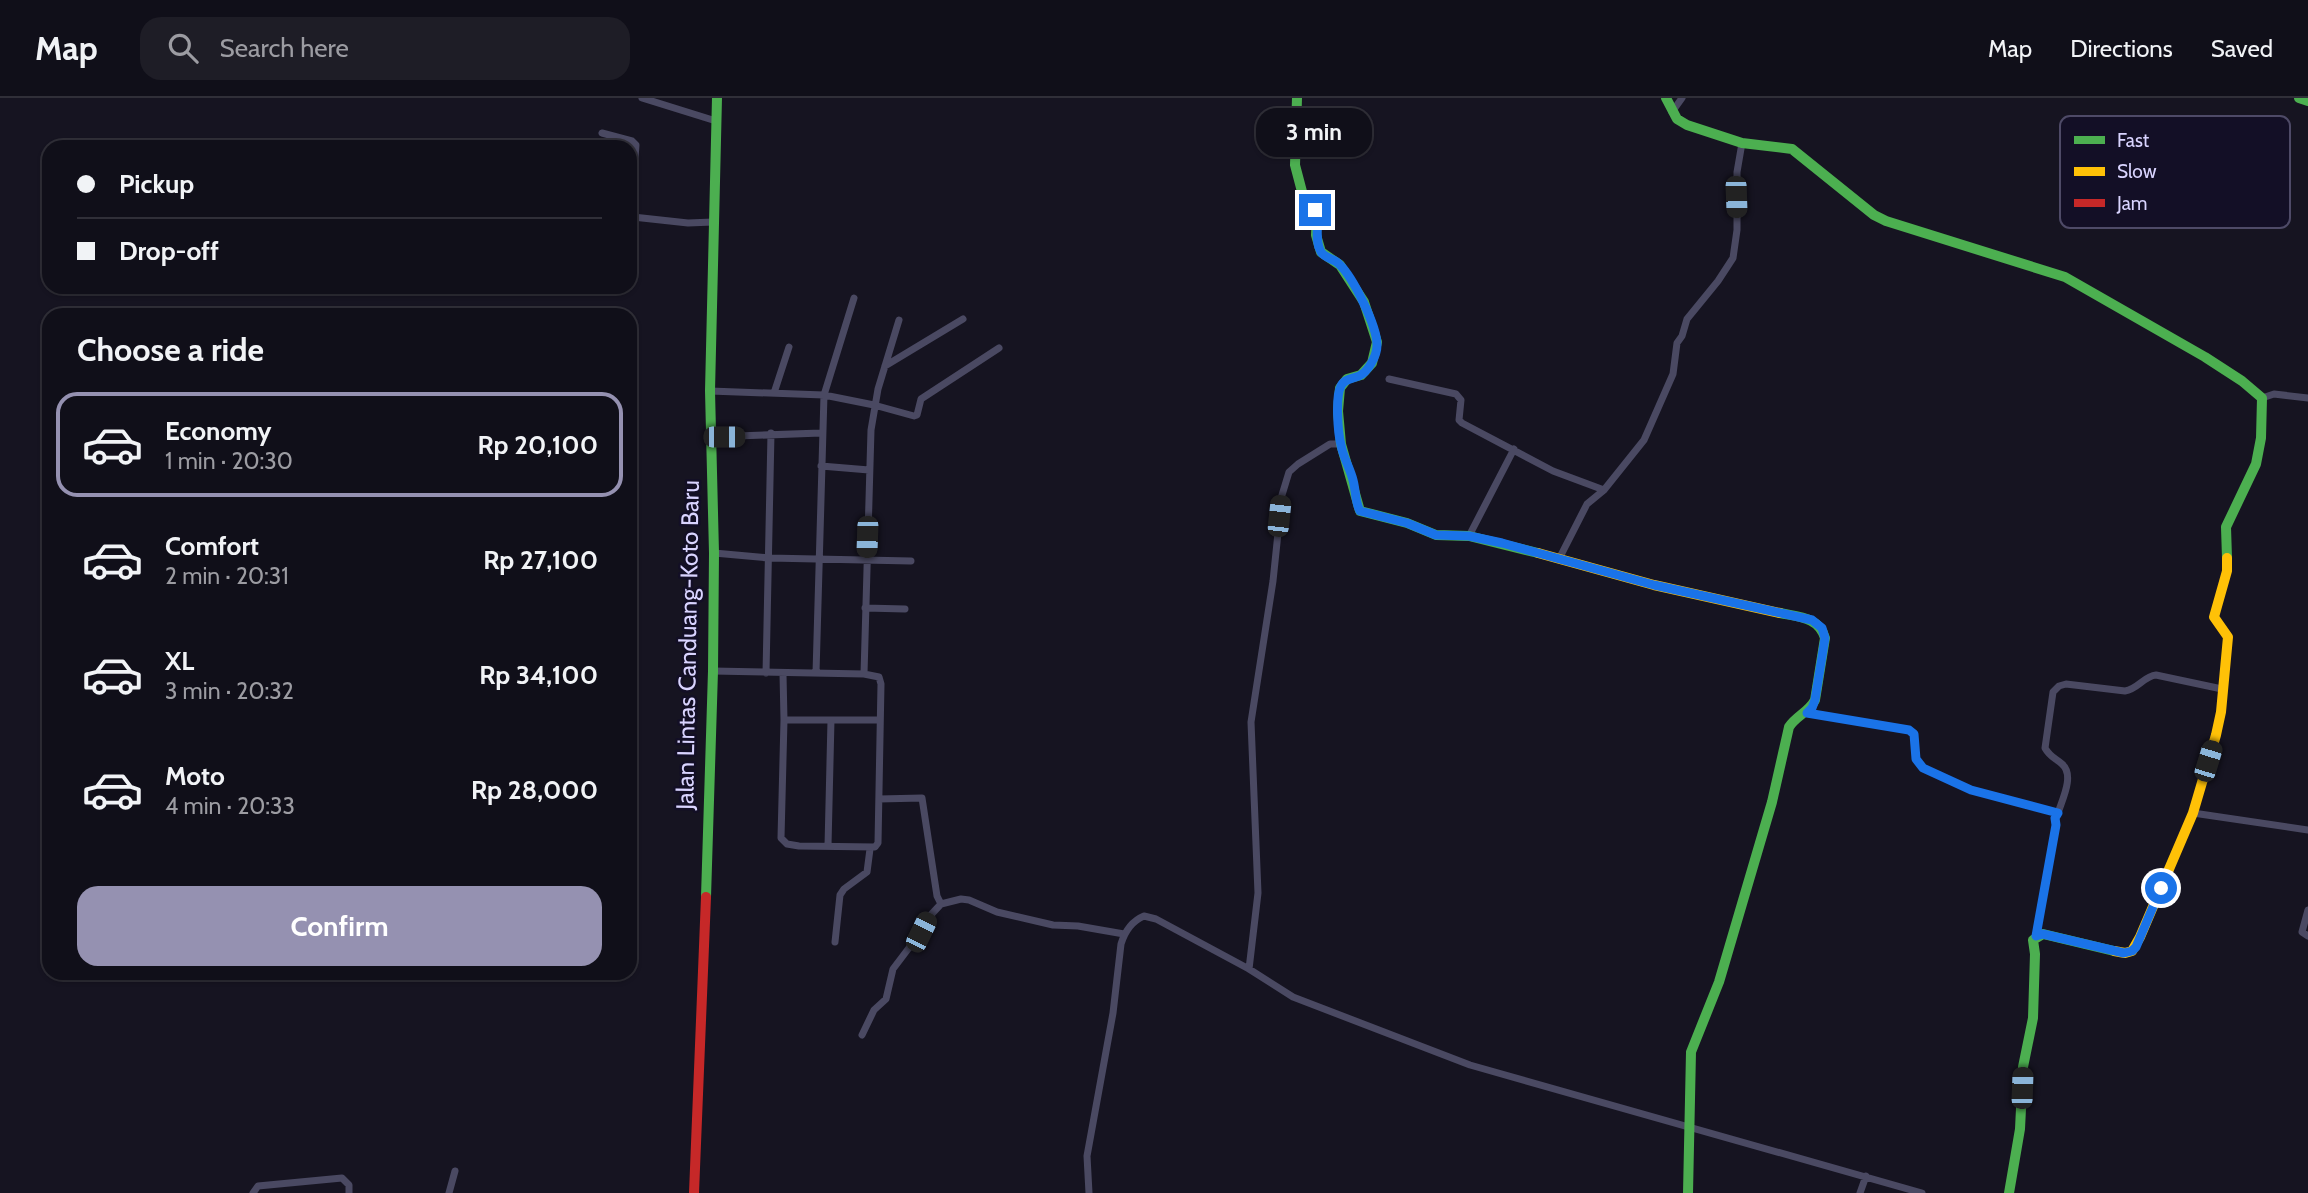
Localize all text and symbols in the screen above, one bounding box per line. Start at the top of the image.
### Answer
search box [140,17,630,80]
text: Map [35,28,98,68]
icon: search [164,29,202,67]
text: Search here [220,32,349,64]
text: Map [1988,34,2032,63]
text: Directions [2070,34,2173,63]
text: Saved [2211,34,2273,63]
callout: 3 min [1257,108,1373,158]
legend [2060,116,2290,228]
text: 3 min [1286,118,1342,146]
text: Fast [2117,129,2150,152]
text: Slow [2117,160,2157,183]
text: Pickup [119,168,194,200]
car [1725,176,1748,218]
text: Jam [2116,192,2147,215]
route end [1299,194,1331,226]
text: Drop-off [119,235,219,267]
text: Choose a ride [77,330,264,369]
icon: car [81,413,144,476]
text: Economy [165,415,271,447]
car [704,427,746,448]
text: Rp 20,100 [478,429,598,461]
text: 1 min · 20:30 [165,447,293,475]
street label: Jalan Lintas Canduang-Koto Baru [670,480,705,811]
car [1267,494,1292,538]
car [856,516,879,558]
icon: car [81,528,144,591]
text: Comfort [165,530,259,562]
text: Rp 27,100 [483,544,598,576]
text: 2 min · 20:31 [165,562,289,590]
icon: car [81,643,144,706]
text: XL [165,645,194,677]
text: Rp 34,100 [479,659,598,691]
text: 3 min · 20:32 [165,677,294,705]
car [2192,738,2225,784]
icon: car [81,758,144,821]
text: Moto [165,760,225,792]
text: Rp 28,000 [471,774,598,806]
text: 4 min · 20:33 [165,792,295,820]
route start [2145,872,2177,904]
button: Confirm [77,886,602,966]
car [903,909,940,955]
car [2011,1067,2034,1109]

